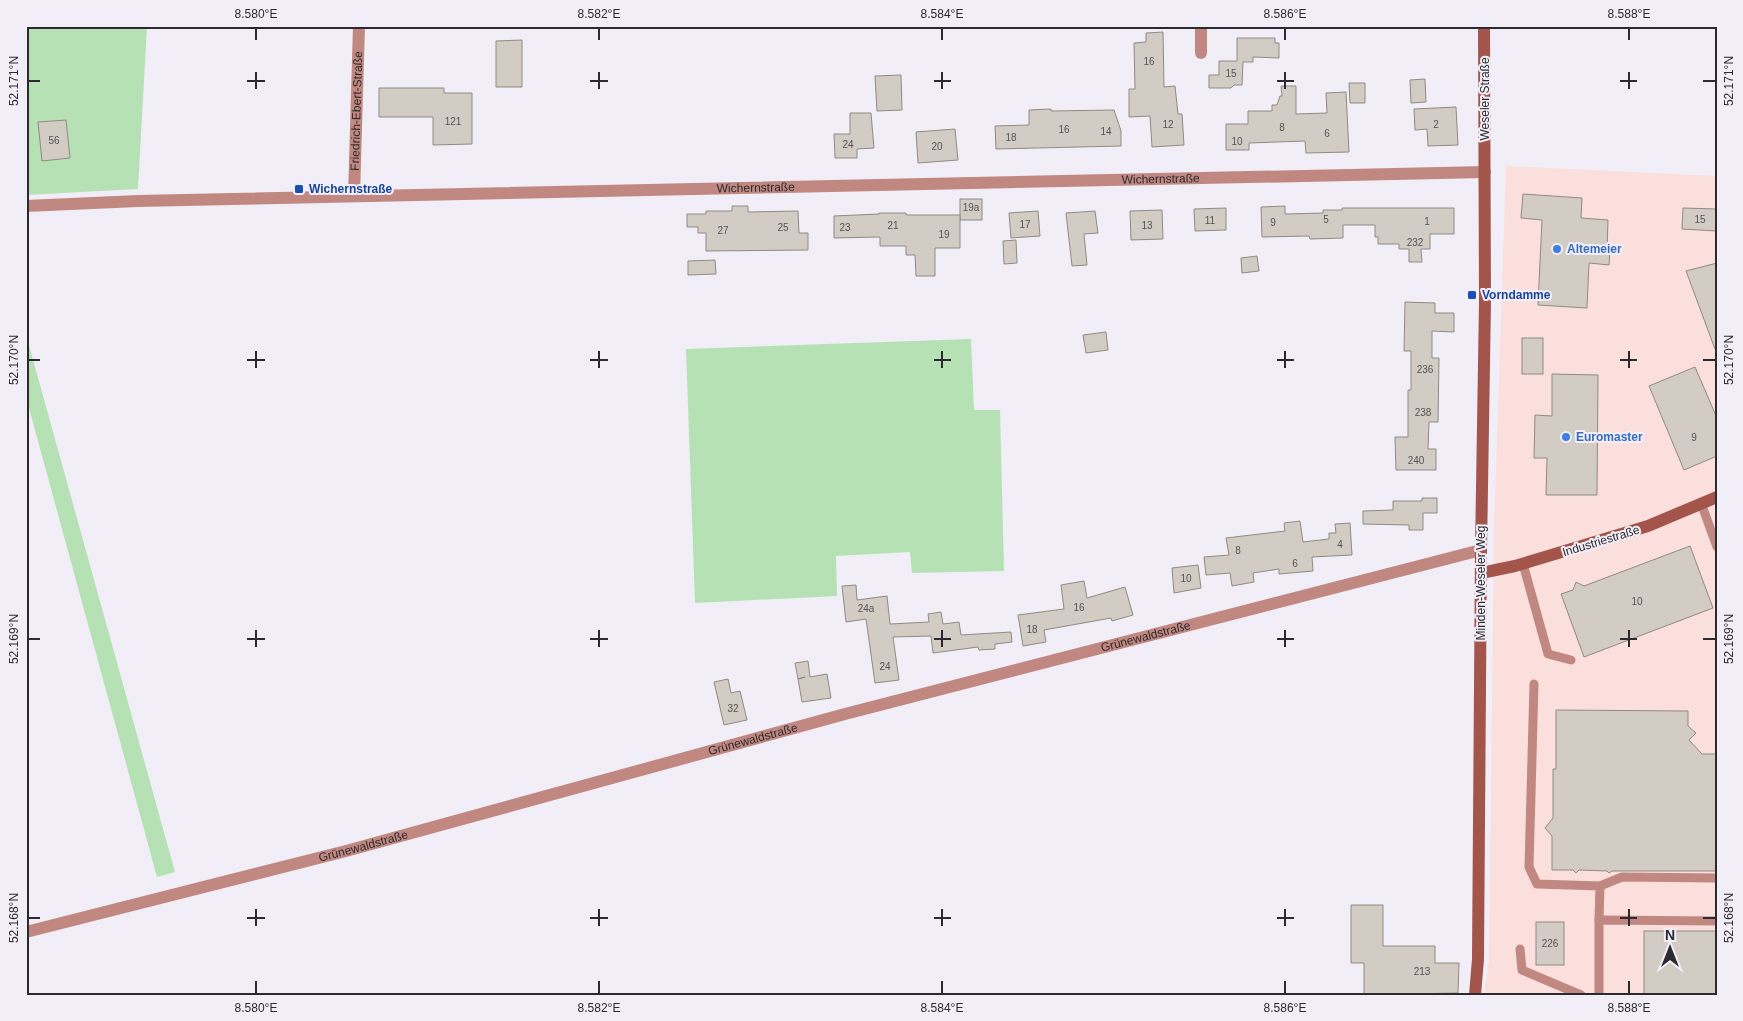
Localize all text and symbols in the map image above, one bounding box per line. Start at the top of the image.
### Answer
text: 8.580°E [235,7,277,21]
text: 8.582°E [578,7,620,21]
text: 8.584°E [921,7,963,21]
text: 8.586°E [1264,7,1306,21]
text: 8.588°E [1608,7,1650,21]
street label: Friedrich-Ebert-Straße [348,51,365,171]
text: 52.171°N [7,56,21,106]
house number: 16 [1143,56,1155,67]
text: 52.171°N [1722,56,1736,106]
street label: Weseler Straße [1478,57,1492,141]
house number: 15 [1225,68,1237,79]
house number: 121 [445,116,462,127]
house number: 12 [1162,119,1174,130]
house number: 2 [1433,119,1439,130]
house number: 8 [1279,122,1285,133]
house number: 16 [1058,124,1070,135]
house number: 14 [1100,126,1112,137]
house number: 6 [1324,128,1330,139]
house number: 18 [1005,132,1017,143]
house number: 56 [48,135,60,146]
house number: 10 [1231,136,1243,147]
house number: 24 [842,139,854,150]
house number: 20 [931,141,943,152]
street label: Wichernstraße [1121,171,1200,187]
street label: Wichernstraße [717,180,795,196]
place label: Wichernstraße [309,182,393,196]
marker: Wichernstraße [293,183,305,195]
house number: 19a [963,202,980,213]
house number: 5 [1323,214,1329,225]
house number: 15 [1694,214,1706,225]
house number: 11 [1205,215,1216,226]
house number: 1 [1424,216,1430,227]
house number: 9 [1270,217,1276,228]
house number: 17 [1019,219,1031,230]
house number: 21 [887,220,899,231]
house number: 13 [1141,220,1153,231]
house number: 25 [777,222,789,233]
house number: 23 [839,222,851,233]
house number: 27 [717,225,729,236]
house number: 19 [938,229,950,240]
house number: 232 [1407,237,1424,248]
place label: Altemeier [1567,242,1622,256]
marker: Altemeier [1551,243,1563,255]
place label: Vorndamme [1482,288,1551,302]
marker: Vorndamme [1466,289,1478,301]
text: 52.170°N [7,335,21,385]
text: 52.170°N [1722,335,1736,385]
house number: 236 [1417,364,1434,375]
house number: 238 [1415,407,1432,418]
place label: Euromaster [1576,430,1643,444]
marker: Euromaster [1560,431,1572,443]
house number: 9 [1691,432,1697,443]
house number: 240 [1408,455,1425,466]
street label: Industriestraße [1561,523,1642,559]
street label: Minden-Weseler Weg [1474,526,1488,640]
house number: 4 [1337,539,1343,550]
house number: 8 [1235,545,1241,556]
house number: 6 [1292,558,1298,569]
house number: 10 [1180,573,1192,584]
house number: 10 [1631,596,1643,607]
house number: 16 [1073,602,1085,613]
house number: 24a [858,603,875,614]
text: 52.169°N [7,614,21,664]
text: 52.169°N [1722,614,1736,664]
street label: Grünewaldstraße [1099,618,1192,655]
house number: 18 [1026,624,1038,635]
house number: 24 [879,661,891,672]
house number: 32 [727,703,739,714]
street label: Grünewaldstraße [707,720,799,758]
street label: Grünewaldstraße [317,827,410,865]
text: 52.168°N [7,893,21,943]
text: 52.168°N [1722,893,1736,943]
north arrow [1646,924,1696,974]
text: N [1665,927,1675,943]
house number: 226 [1542,938,1559,949]
house number: 213 [1414,966,1431,977]
text: 8.580°E [235,1001,277,1015]
text: 8.582°E [578,1001,620,1015]
text: 8.584°E [921,1001,963,1015]
text: 8.586°E [1264,1001,1306,1015]
text: 8.588°E [1608,1001,1650,1015]

